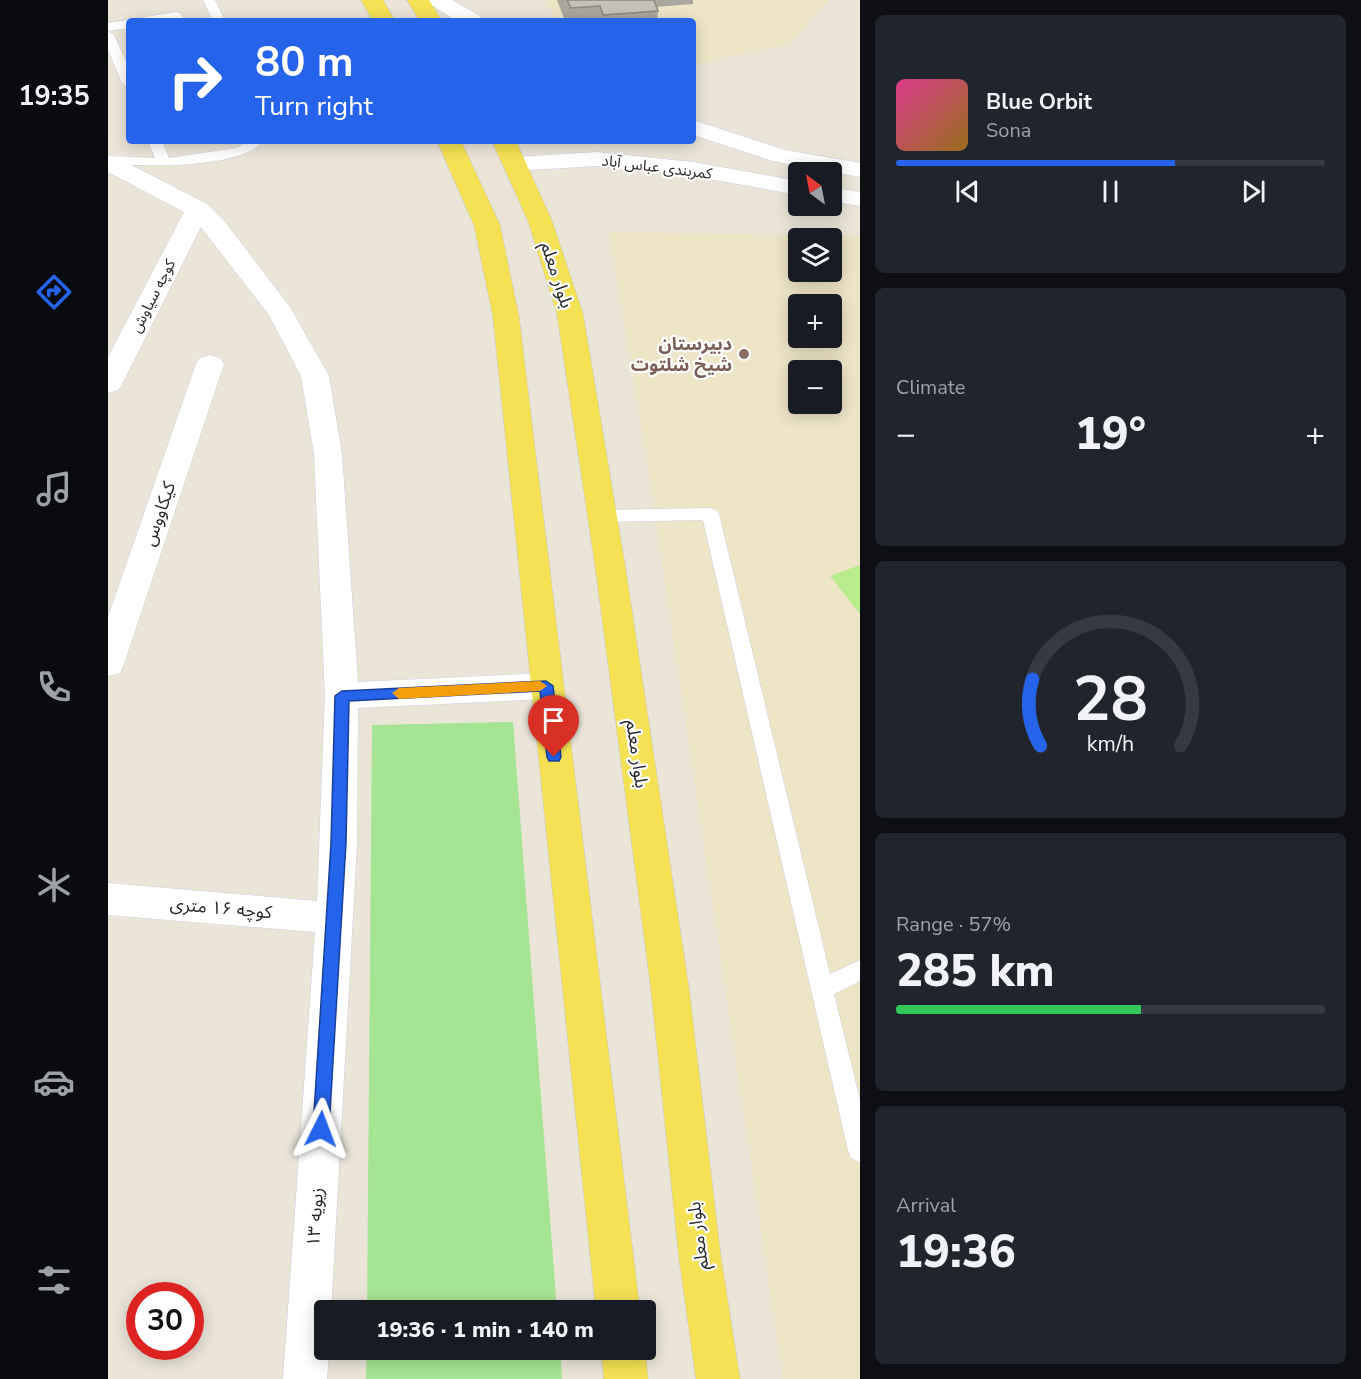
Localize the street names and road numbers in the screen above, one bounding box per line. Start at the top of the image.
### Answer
street label: کمربندی عباس آباد [601,150,714,184]
street label: بلوار معلم [534,239,579,312]
street label: کوچه سیاوش [126,255,180,336]
street label: کیکاووس [137,478,181,549]
street label: بلوار معلم [619,718,654,790]
street label: کوچه ۱۶ متری [169,892,273,924]
street label: زیویه ۱۳ [301,1187,329,1247]
street label: بلوار معلم [682,1200,715,1272]

